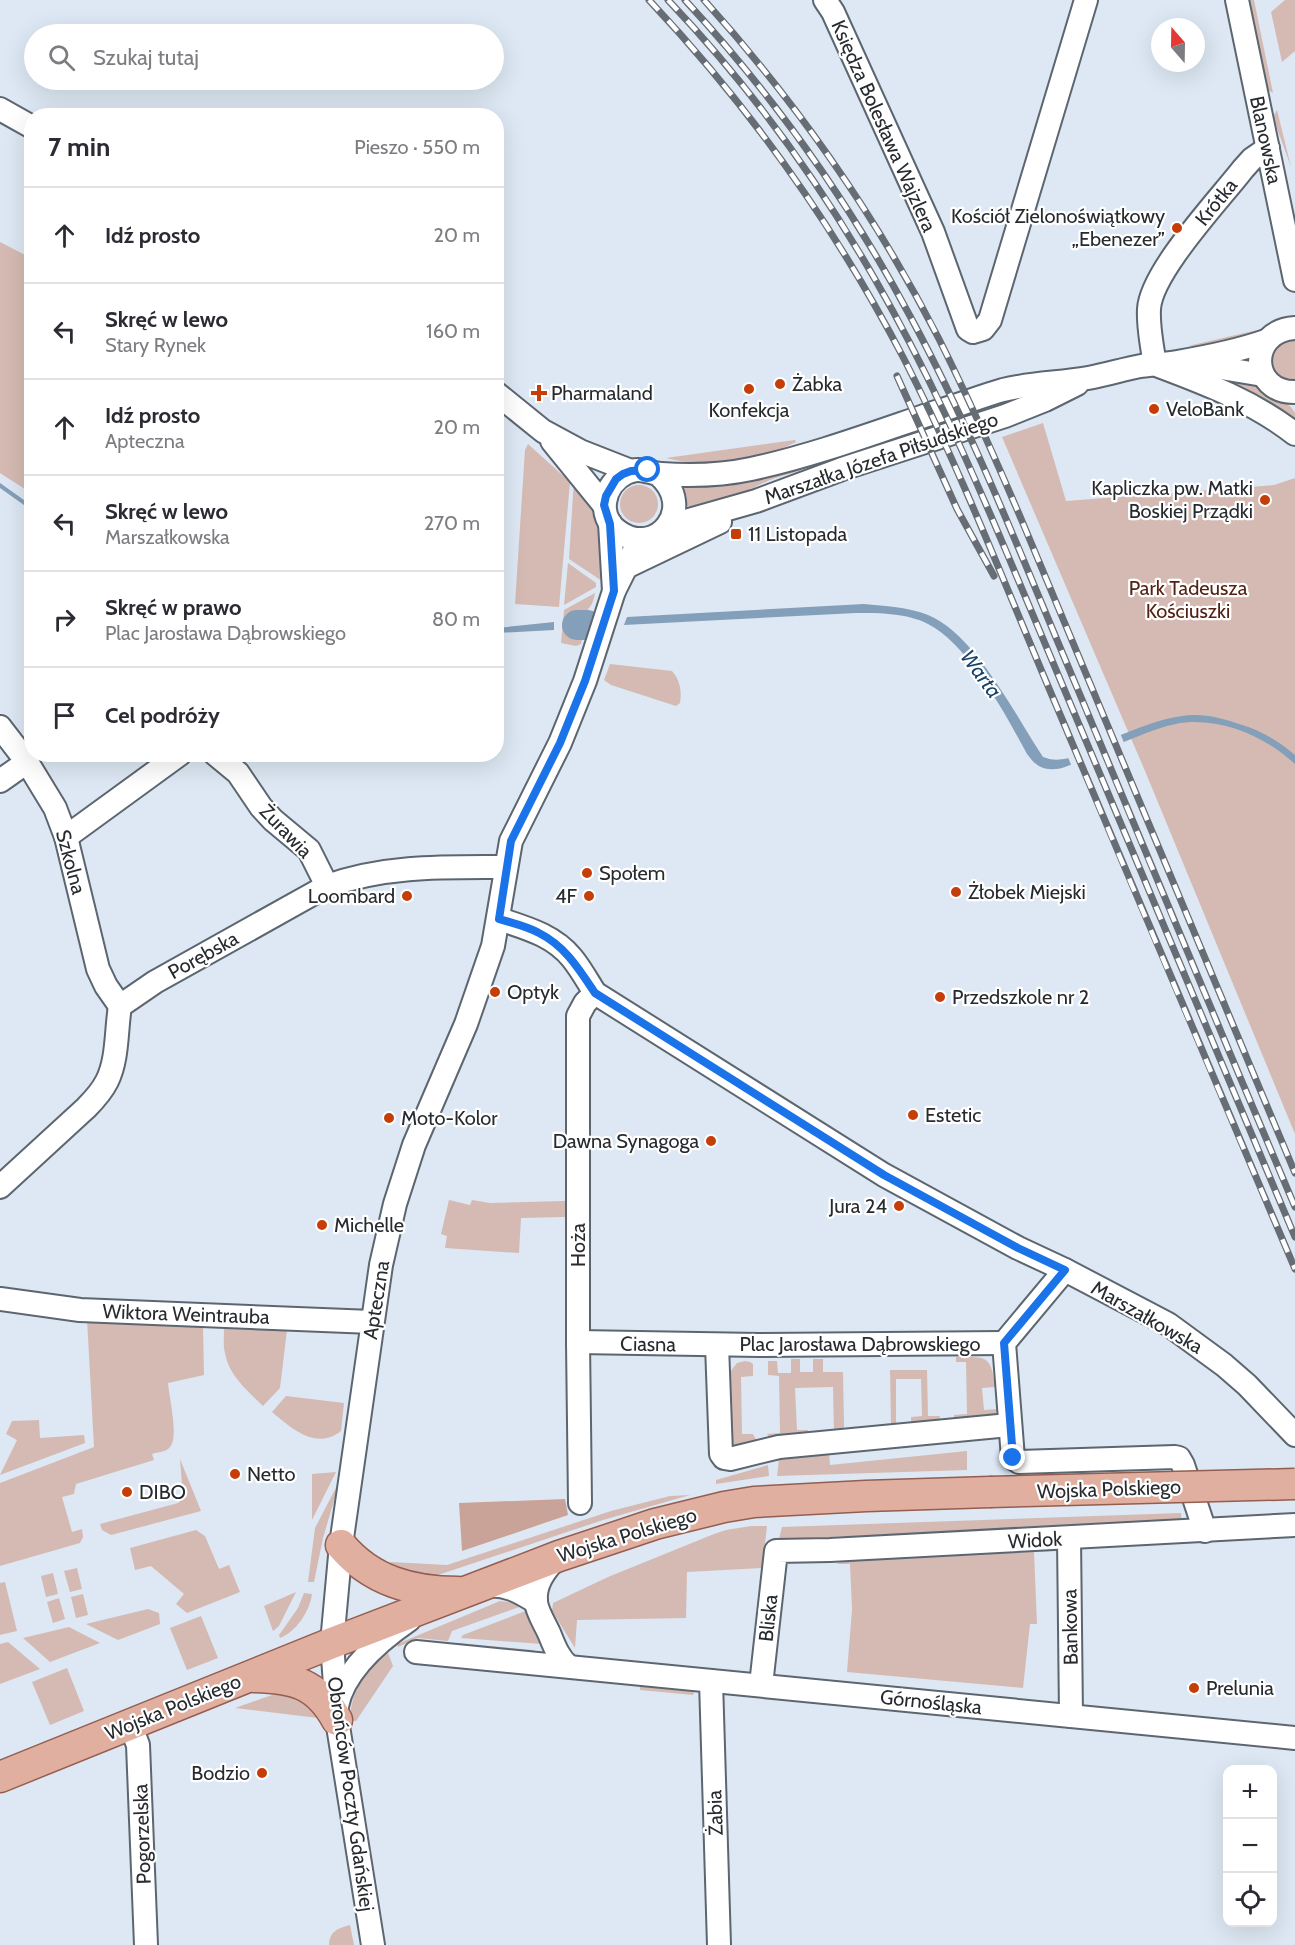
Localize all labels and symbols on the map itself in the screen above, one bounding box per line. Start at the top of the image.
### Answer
street label: Księdza Bolesława Wajzlera [826,16,942,236]
north arrow [1151,18,1205,72]
street label: Blanowska [1245,94,1287,187]
street label: Krótka [1190,173,1242,230]
place label: Kościół Zielonoświątkowy „Ebenezer” [951,204,1165,251]
marker: Kościół Zielonoświątkowy „Ebenezer” [1170,221,1184,235]
place label: Żabka [792,372,843,396]
marker: Żabka [773,377,787,391]
place label: Pharmaland [551,381,653,405]
marker: Konfekcja [742,382,756,396]
marker: Pharmaland [532,386,546,400]
place label: VeloBank [1166,397,1244,421]
place label: Konfekcja [709,398,790,422]
marker: VeloBank [1147,402,1161,416]
street label: Marszałka Józefa Piłsudskiego [761,407,1001,509]
route start [634,456,660,482]
place label: Kapliczka pw. Matki Boskiej Prządki [1091,476,1253,523]
marker: Kapliczka pw. Matki Boskiej Prządki [1258,493,1272,507]
place label: 11 Listopada [748,522,848,546]
marker: 11 Listopada [729,527,743,541]
park label: Park Tadeusza Kościuszki [1129,576,1248,623]
water label: Warta [956,645,1007,703]
street label: Żurawia [255,799,318,863]
street label: Szkolna [51,827,91,897]
place label: Społem [599,861,665,885]
marker: Społem [580,866,594,880]
place label: Żłobek Miejski [968,880,1086,904]
place label: Loombard [308,884,395,908]
place label: 4F [555,884,578,908]
marker: Żłobek Miejski [949,885,963,899]
marker: Loombard [400,889,414,903]
marker: 4F [582,889,596,903]
street label: Porębska [164,926,243,984]
place label: Optyk [507,980,559,1004]
marker: Optyk [488,985,502,999]
place label: Przedszkole nr 2 [952,985,1089,1009]
marker: Przedszkole nr 2 [933,990,947,1004]
place label: Estetic [925,1103,981,1127]
place label: Moto-Kolor [401,1106,498,1130]
marker: Estetic [906,1108,920,1122]
marker: Moto-Kolor [382,1111,396,1125]
place label: Dawna Synagoga [553,1129,699,1153]
marker: Dawna Synagoga [704,1134,718,1148]
place label: Jura 24 [828,1194,887,1218]
marker: Jura 24 [892,1199,906,1213]
place label: Michelle [334,1213,404,1237]
marker: Michelle [315,1218,329,1232]
street label: Hoża [566,1223,590,1267]
street label: Apteczna [358,1258,394,1341]
street label: Marszałkowska [1087,1275,1207,1359]
street label: Wiktora Weintrauba [102,1299,270,1329]
street label: Ciasna [620,1332,677,1356]
street label: Plac Jarosława Dąbrowskiego [739,1332,981,1356]
route end [999,1444,1025,1470]
place label: Netto [247,1462,295,1486]
marker: Netto [228,1467,242,1481]
street label: Wojska Polskiego [1037,1474,1181,1504]
place label: DIBO [139,1480,186,1504]
marker: DIBO [120,1485,134,1499]
street label: Wojska Polskiego [555,1502,699,1568]
street label: Widok [1007,1527,1063,1553]
street label: Bankowa [1057,1588,1083,1665]
street label: Bliska [754,1593,782,1643]
street label: Wojska Polskiego [102,1669,244,1745]
street label: Obrońców Poczty Gdańskiej [323,1675,379,1913]
place label: Prelunia [1206,1676,1274,1700]
marker: Prelunia [1187,1681,1201,1695]
street label: Górnośląska [879,1685,983,1719]
place label: Bodzio [191,1761,250,1785]
marker: Bodzio [255,1766,269,1780]
street label: Pogorzelska [128,1783,156,1885]
street label: Żabia [702,1789,728,1836]

